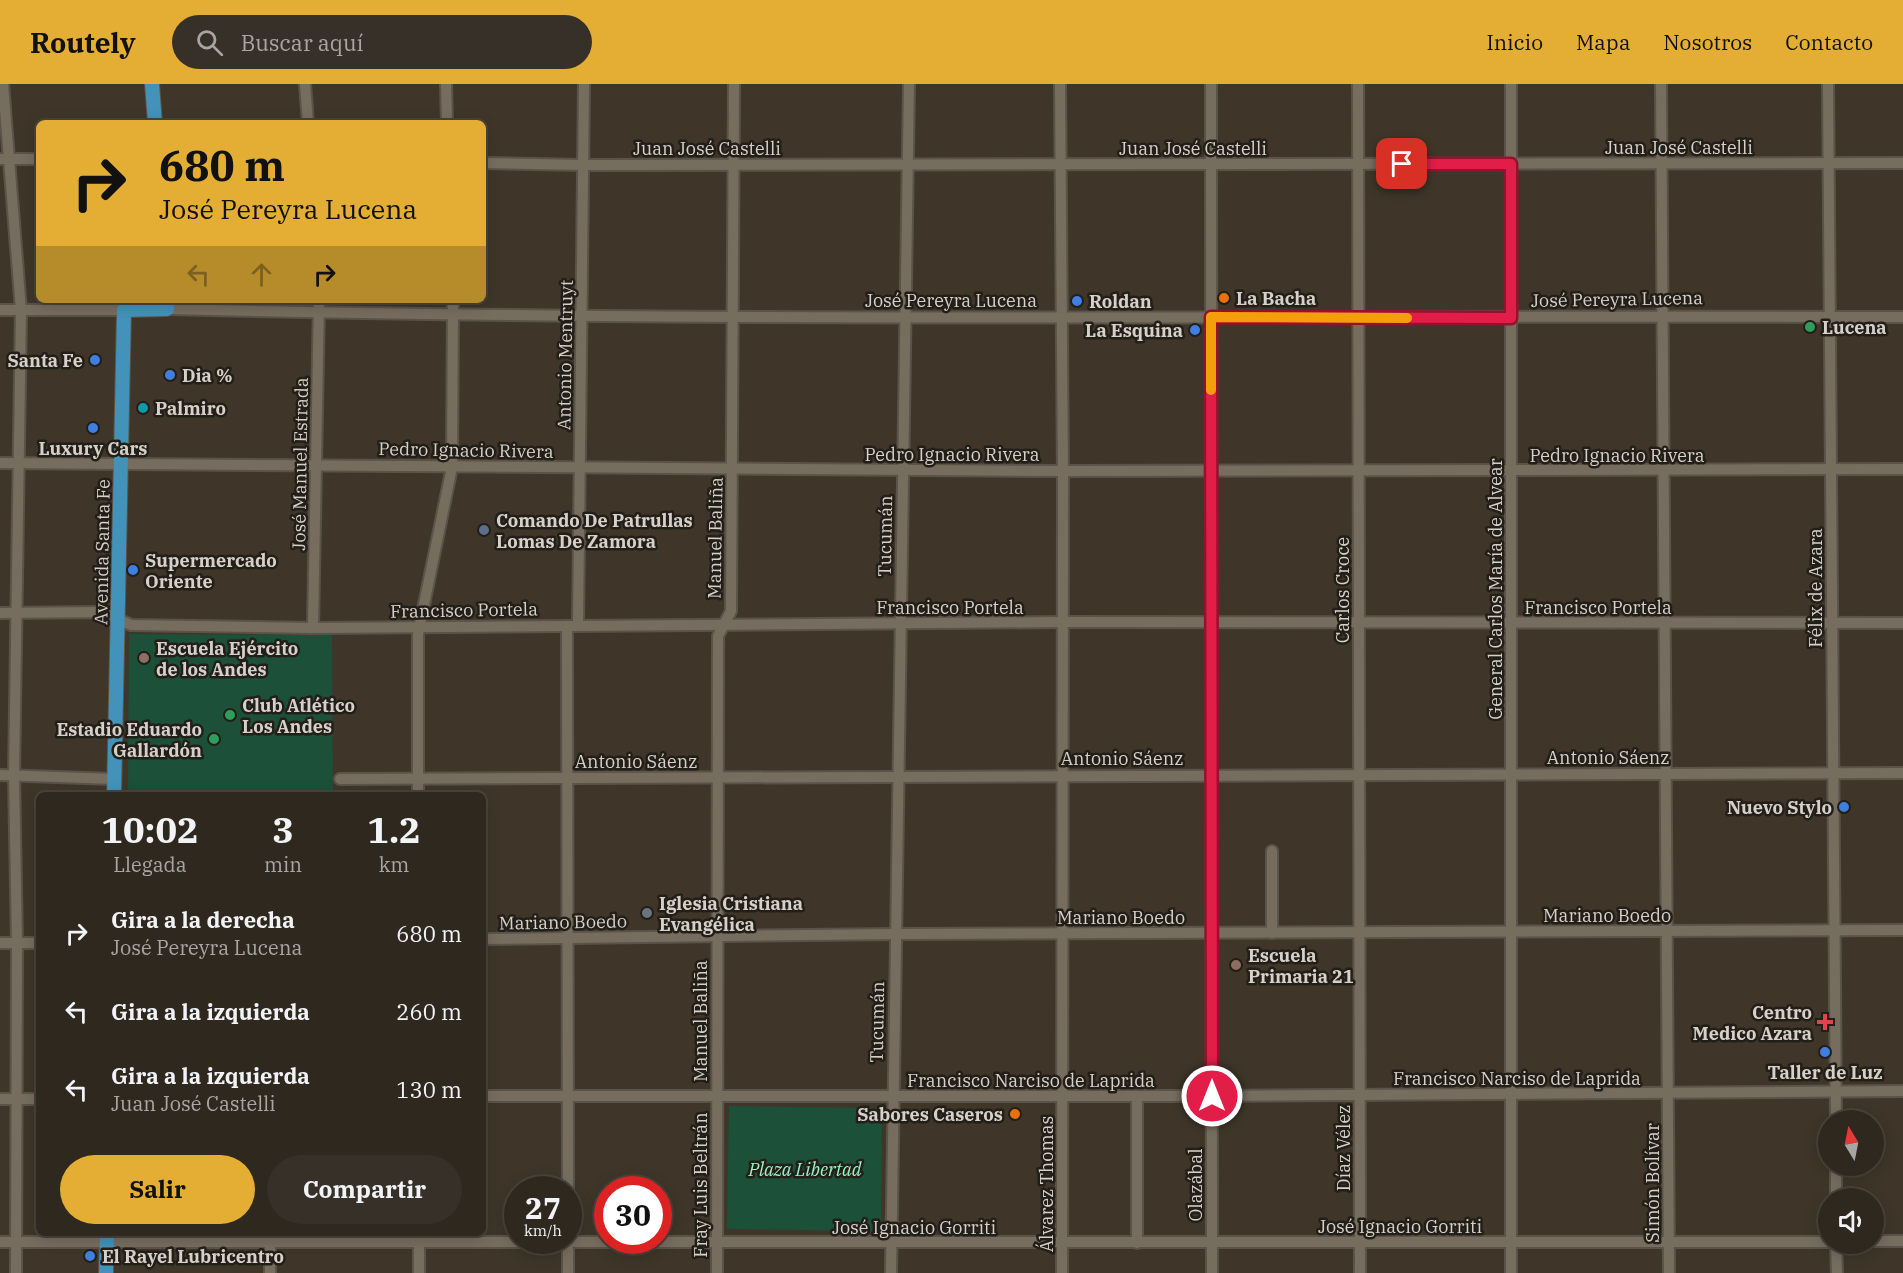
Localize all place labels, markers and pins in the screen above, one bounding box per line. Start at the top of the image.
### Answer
pin [1376,138,1427,189]
place label: La Bacha [1236,287,1316,310]
place label: Roldan [1089,290,1152,313]
marker: La Bacha [1217,291,1231,305]
marker: Roldan [1070,294,1084,308]
place label: Lucena [1822,316,1887,339]
place label: La Esquina [1085,319,1183,342]
marker: Lucena [1803,320,1817,334]
marker: La Esquina [1188,323,1202,337]
place label: Santa Fe [8,349,83,372]
marker: Santa Fe [88,353,102,367]
place label: Dia % [182,364,233,387]
marker: Dia % [163,368,177,382]
place label: Palmiro [155,397,226,420]
marker: Palmiro [136,401,150,415]
marker: Luxury Cars [86,421,100,435]
place label: Luxury Cars [39,437,147,460]
place label: Comando De Patrullas Lomas De Zamora [496,509,693,553]
marker: Comando De Patrullas Lomas De Zamora [477,523,491,537]
place label: Supermercado Oriente [145,549,277,593]
marker: Supermercado Oriente [126,563,140,577]
place label: Escuela Ejército de los Andes [156,637,298,681]
marker: Escuela Ejército de los Andes [137,651,151,665]
place label: Club Atlético Los Andes [242,694,355,738]
marker: Club Atlético Los Andes [223,708,237,722]
place label: Estadio Eduardo Gallardón [56,718,202,762]
marker: Estadio Eduardo Gallardón [207,732,221,746]
place label: Nuevo Stylo [1727,796,1832,819]
marker: Nuevo Stylo [1837,800,1851,814]
place label: Iglesia Cristiana Evangélica [659,892,803,936]
marker: Iglesia Cristiana Evangélica [640,906,654,920]
place label: Escuela Primaria 21 [1248,944,1354,988]
marker: Escuela Primaria 21 [1229,958,1243,972]
place label: Centro Medico Azara [1693,1001,1812,1045]
marker: Centro Medico Azara [1816,1013,1834,1031]
marker: Taller de Luz [1818,1045,1832,1059]
place label: Taller de Luz [1767,1061,1883,1084]
place label: Sabores Caseros [857,1103,1003,1126]
marker: Sabores Caseros [1008,1107,1022,1121]
place label: El Rayel Lubricentro [102,1245,284,1268]
marker: El Rayel Lubricentro [83,1249,97,1263]

